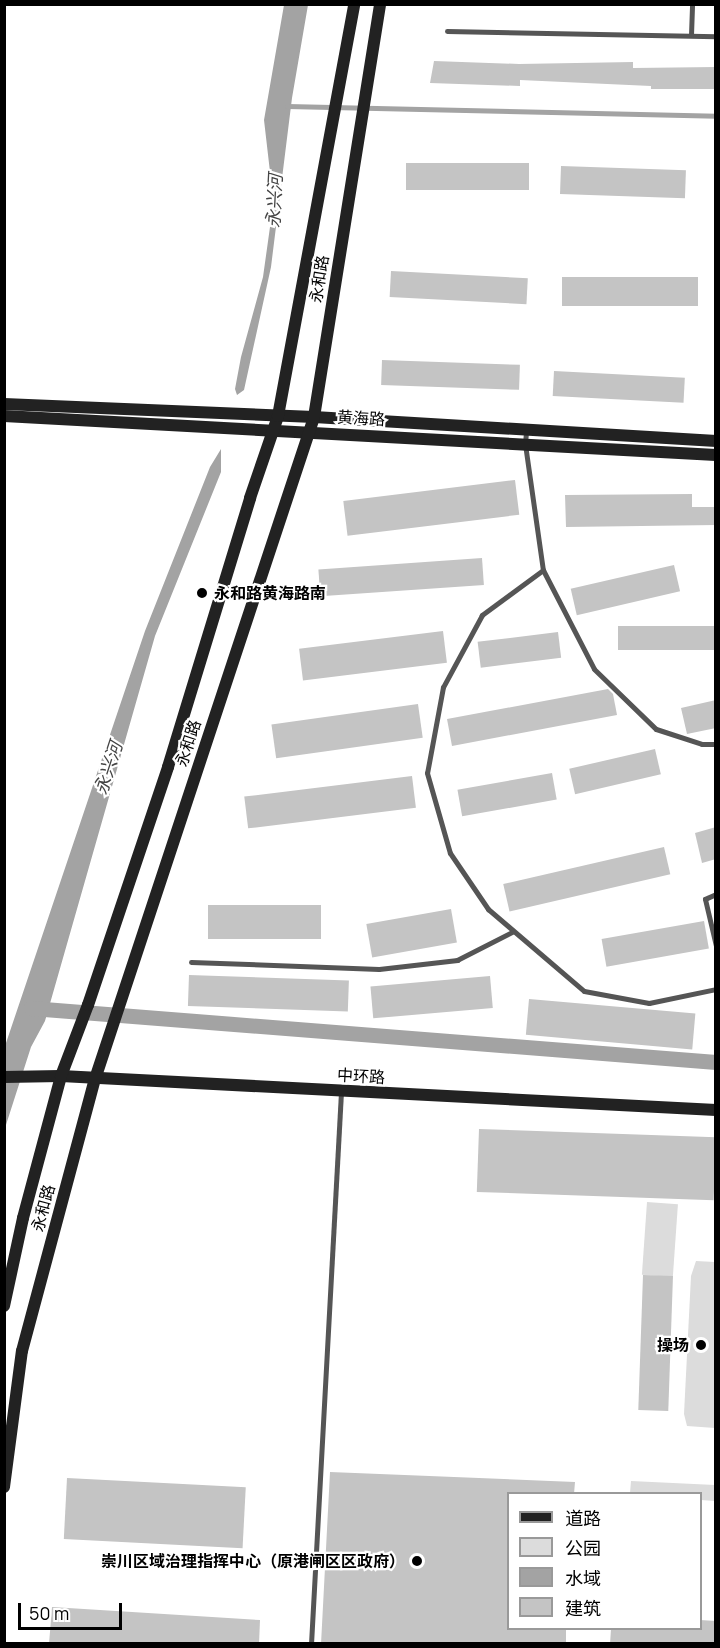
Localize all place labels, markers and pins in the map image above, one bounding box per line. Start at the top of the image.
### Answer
place label: 永和路黄海路南 [214,583,326,603]
marker: 永和路黄海路南 [195,586,209,600]
place label: 操场 [657,1335,689,1355]
marker: 操场 [694,1338,708,1352]
place label: 崇川区域治理指挥中心（原港闸区区政府） [101,1551,405,1571]
marker: 崇川区域治理指挥中心（原港闸区区政府） [410,1554,424,1568]

